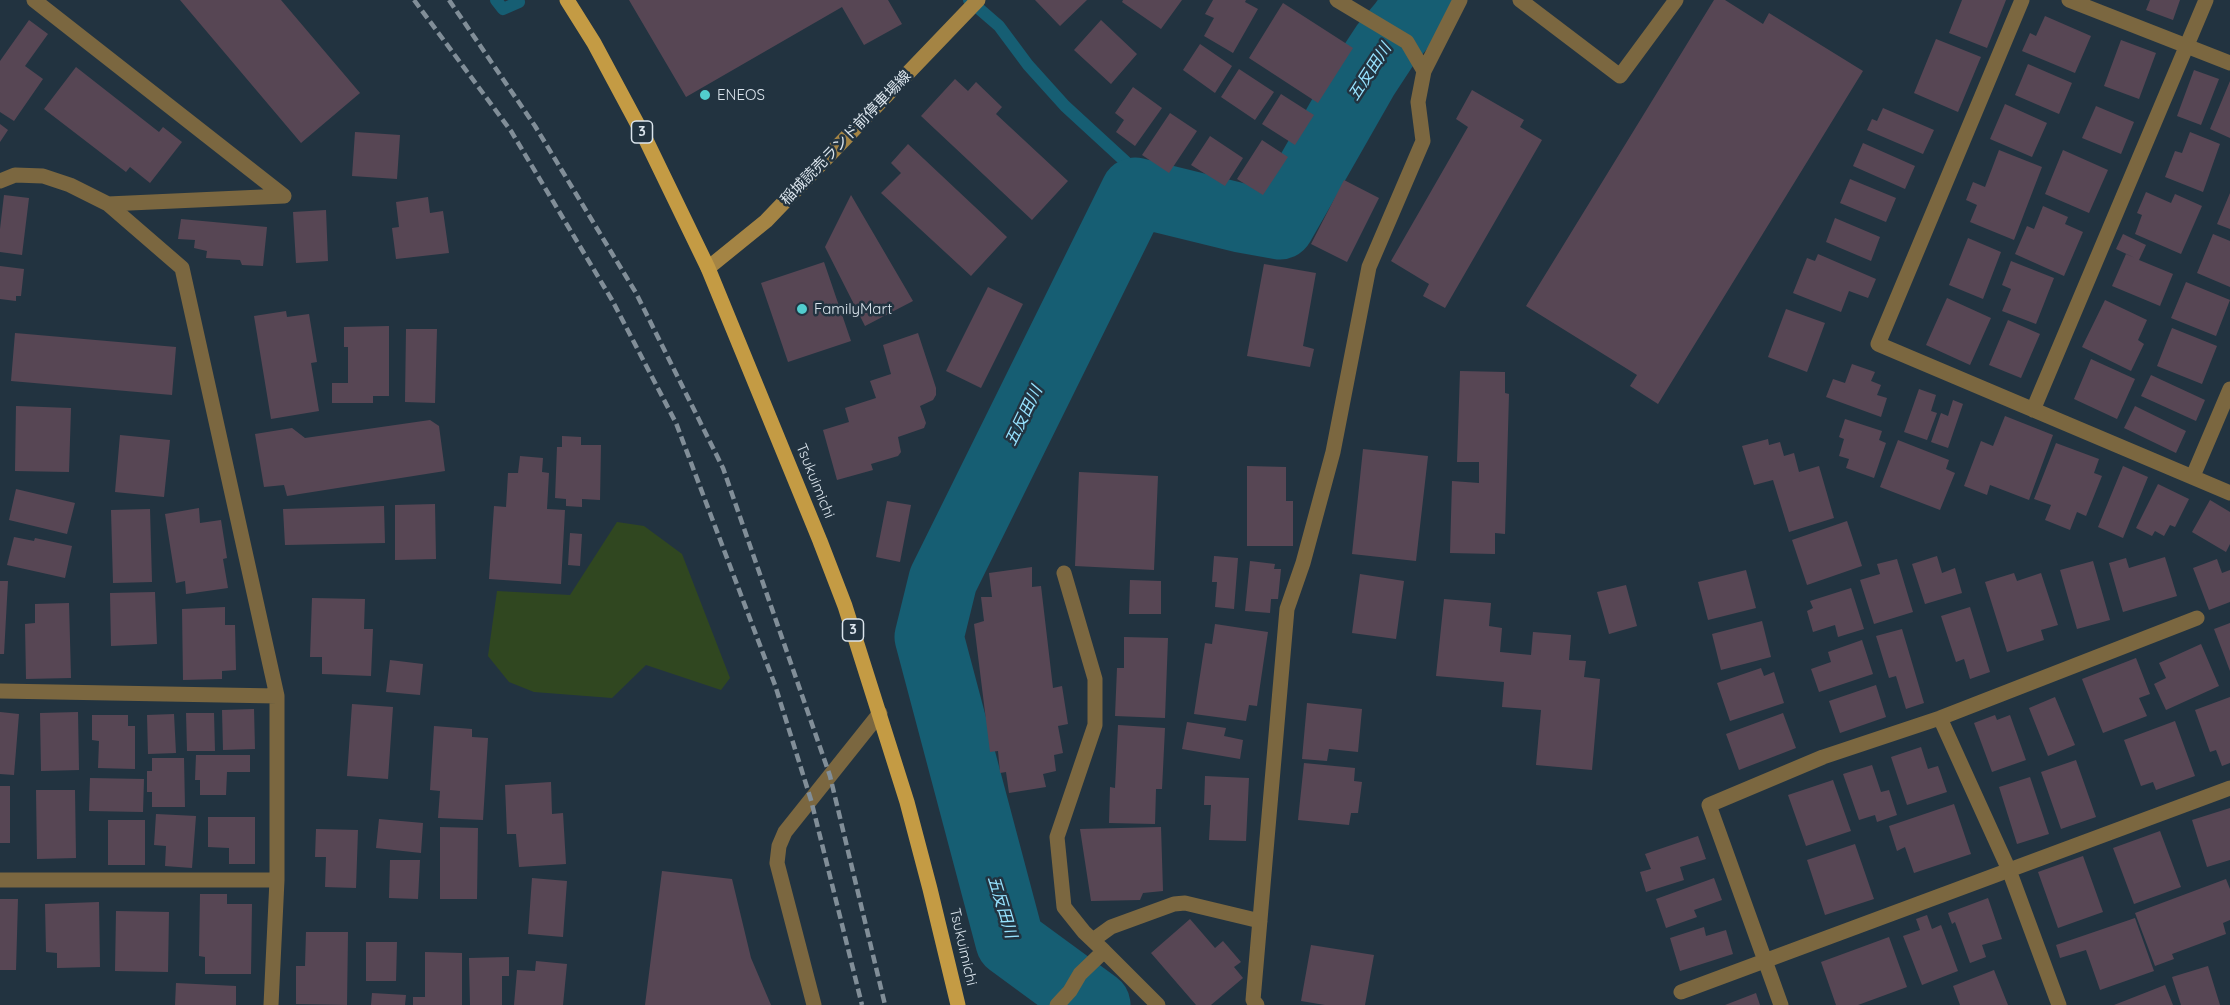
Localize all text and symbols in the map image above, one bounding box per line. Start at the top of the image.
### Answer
water label: 五反田川 [1345,40,1395,104]
street label: 稲城読売ランド前停車場線 [777,67,915,209]
place label: ENEOS [717,86,765,104]
marker: ENEOS [698,88,712,102]
road number: 3 [632,121,652,143]
place label: FamilyMart [814,300,892,318]
marker: FamilyMart [795,302,809,316]
water label: 五反田川 [1001,383,1047,449]
street label: Tsukuimichi [792,441,838,521]
road number: 3 [842,619,864,641]
water label: 五反田川 [983,874,1021,940]
street label: Tsukuimichi [945,906,981,988]

